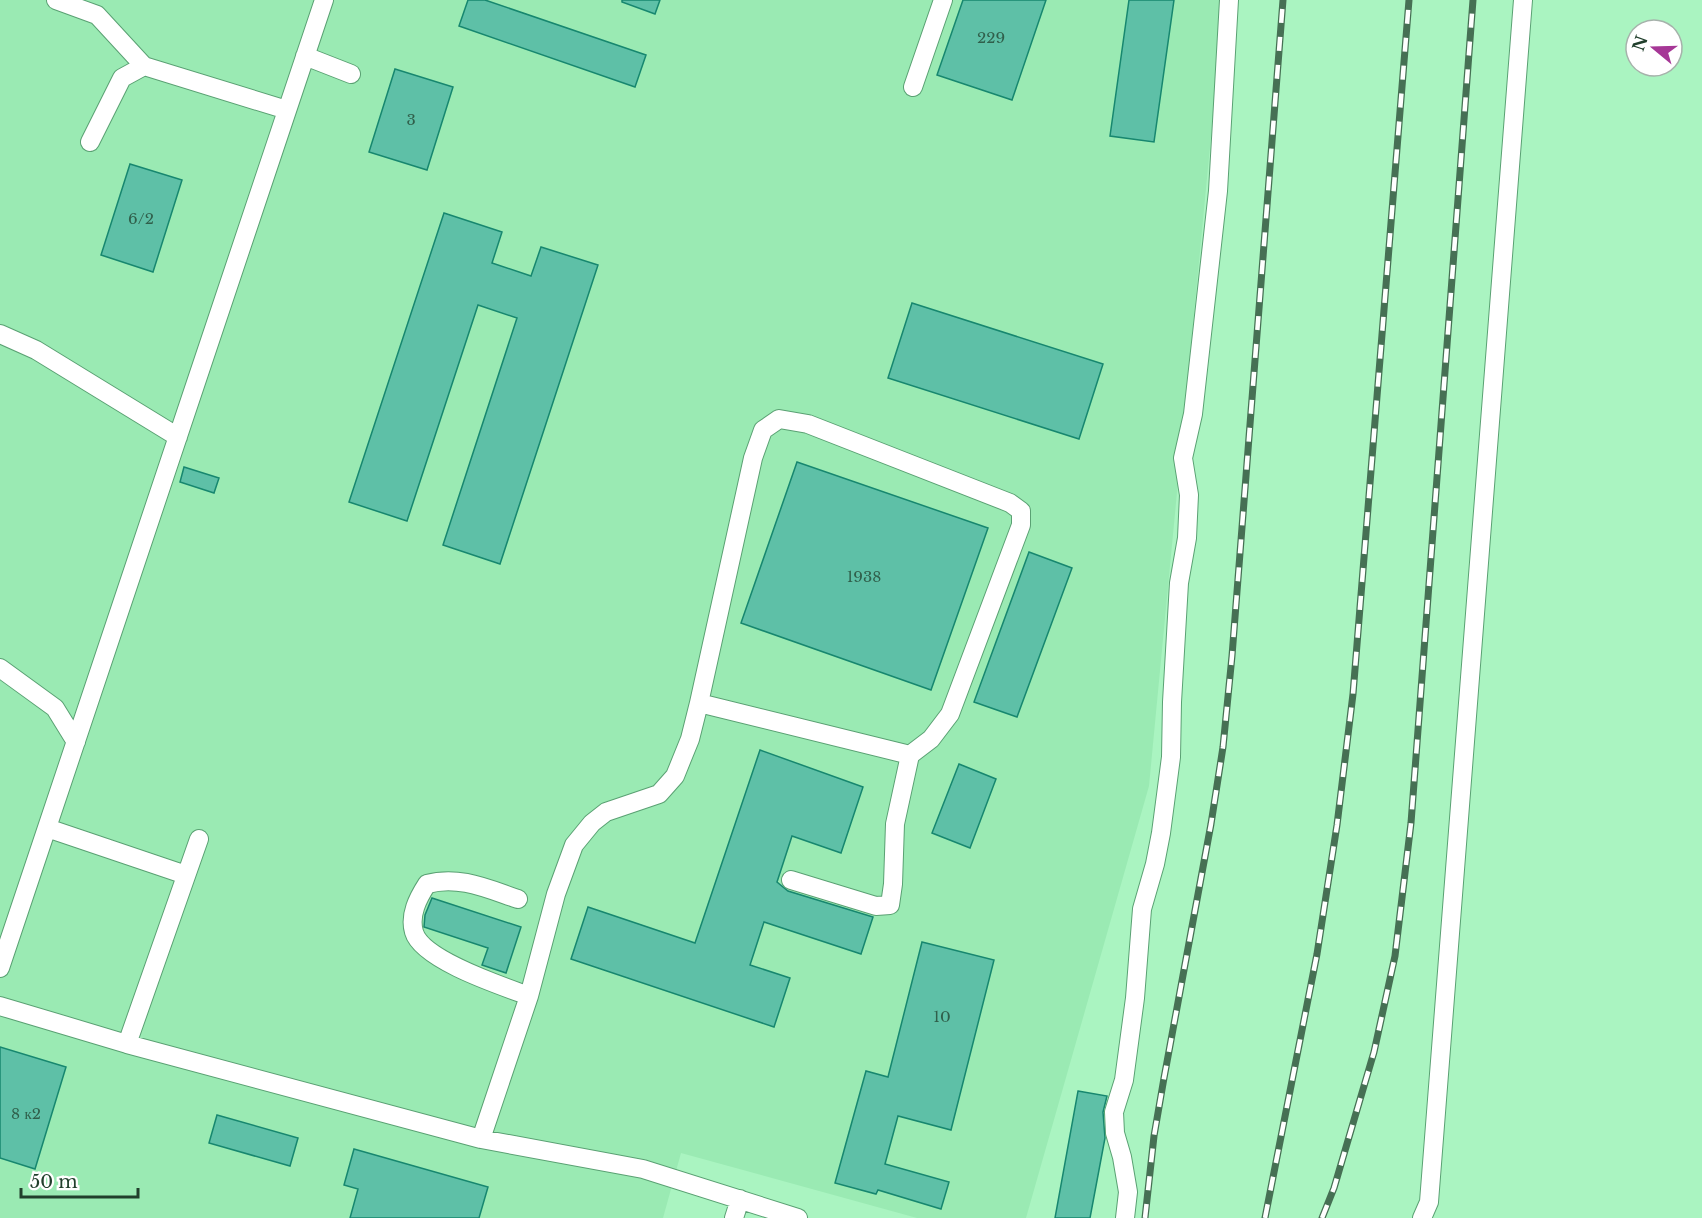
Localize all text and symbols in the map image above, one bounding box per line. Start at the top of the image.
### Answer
north arrow [1624,18,1684,78]
house number: 229 [977,28,1005,47]
text: N [1628,33,1652,53]
house number: 3 [406,110,416,129]
house number: 6/2 [128,209,154,228]
house number: 1938 [847,567,881,586]
house number: 10 [933,1007,951,1026]
house number: 8 к2 [11,1104,41,1123]
scale bar [21,1161,138,1199]
text: 50 m [30,1171,78,1193]

